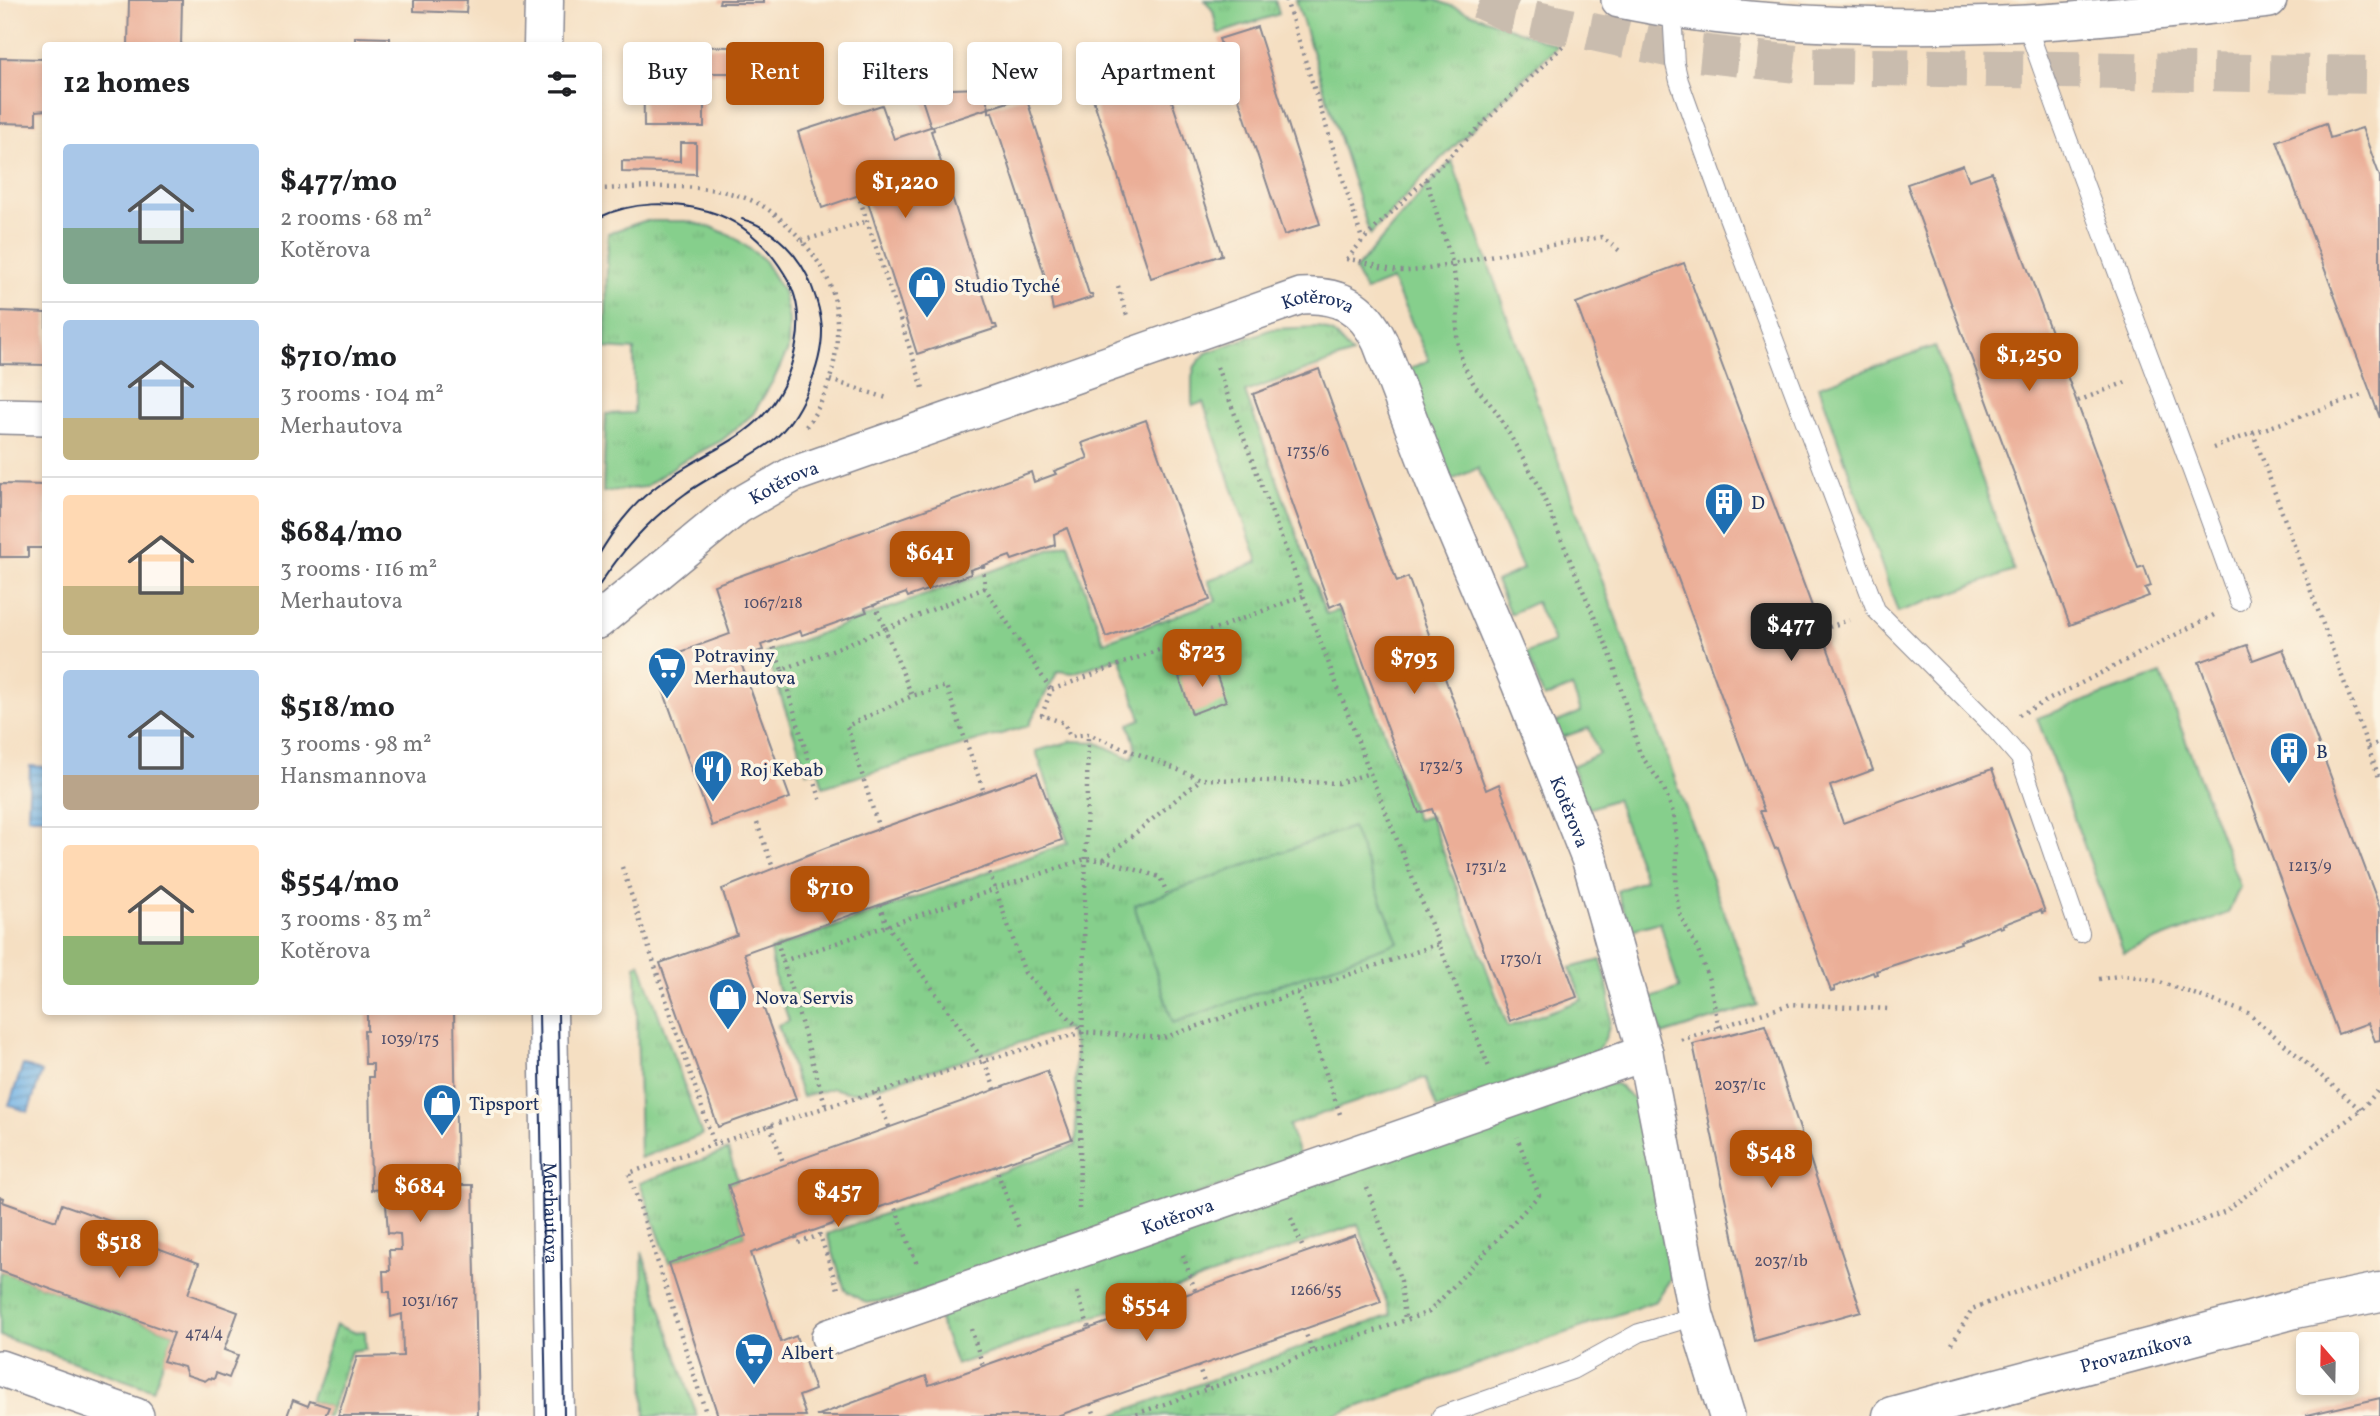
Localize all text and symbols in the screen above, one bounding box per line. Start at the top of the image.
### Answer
chip: Buy [623,42,712,105]
chip: Rent [726,42,824,105]
chip: Filters [838,42,953,105]
chip: New [967,42,1062,105]
chip: Apartment [1076,42,1240,105]
text: 12 homes [63,63,190,105]
icon: filters [543,65,581,103]
pin: $1,220 [848,160,962,220]
text: $477/mo [280,161,397,203]
text: $1,220 [872,167,938,199]
icon: home [119,172,203,256]
text: 2 rooms · 68 m² [280,203,432,235]
text: Kotěrova [280,235,371,267]
shop icon: Studio Tyché [906,264,948,319]
place label: Studio Tyché [954,274,1060,300]
street label: Kotěrova [1278,285,1359,321]
pin: $1,250 [1972,334,2086,393]
text: $710/mo [280,337,397,379]
text: $1,250 [1996,340,2062,372]
icon: home [119,348,203,432]
text: 3 rooms · 104 m² [280,379,444,411]
text: Merhautova [280,411,403,443]
house number: 1735/6 [1287,441,1329,463]
street label: Kotěrova [745,456,823,512]
building icon: D [1703,481,1745,536]
place label: D [1751,491,1765,517]
text: $684/mo [280,512,402,554]
icon: home [119,523,203,607]
pin: $641 [889,532,971,591]
text: $641 [906,538,954,570]
text: 3 rooms · 116 m² [280,554,437,586]
text: Merhautova [280,586,403,618]
house number: 1067/218 [743,593,803,615]
pin: $477 [1750,604,1832,663]
text: $477 [1767,610,1815,642]
pin: $723 [1161,630,1243,689]
text: $723 [1179,636,1225,668]
pin: $793 [1373,636,1455,696]
text: $793 [1390,643,1438,675]
place label: Potraviny Merhautova [694,644,796,692]
supermarket icon: Potraviny Merhautova [646,645,688,700]
text: $518/mo [280,687,395,729]
icon: home [119,698,203,782]
text: 3 rooms · 98 m² [280,729,432,761]
building icon: B [2268,730,2310,785]
place label: B [2316,740,2328,766]
restaurant icon: Roj Kebab [692,748,734,803]
house number: 1732/3 [1419,756,1463,778]
place label: Roj Kebab [740,758,823,784]
text: Hansmannova [280,761,427,793]
street label: Kotěrova [1542,772,1594,852]
house number: 1213/9 [2288,856,2332,878]
house number: 1731/2 [1465,857,1507,879]
text: $554/mo [280,862,399,904]
pin: $710 [789,866,871,926]
icon: home [119,873,203,957]
text: $710 [806,873,854,905]
text: 3 rooms · 83 m² [280,904,431,936]
text: Kotěrova [280,936,371,968]
house number: 1730/1 [1500,949,1542,971]
shop icon: Nova Servis [707,976,749,1031]
place label: Nova Servis [755,986,854,1012]
house number: 1039/175 [381,1029,439,1051]
house number: 2037/1c [1714,1075,1766,1097]
shop icon: Tipsport [421,1082,463,1137]
place label: Tipsport [469,1092,540,1118]
pin: $548 [1730,1130,1812,1190]
text: $548 [1746,1137,1796,1169]
street label: Merhautova [536,1162,563,1264]
pin: $684 [379,1164,461,1224]
pin: $457 [797,1170,879,1229]
text: $684 [394,1171,446,1203]
text: $457 [814,1176,862,1208]
street label: Kotěrova [1138,1193,1218,1242]
pin: $518 [78,1220,160,1280]
text: $518 [96,1227,142,1259]
house number: 2037/1b [1754,1251,1808,1273]
house number: 1266/55 [1290,1280,1342,1302]
pin: $554 [1105,1284,1187,1343]
text: $554 [1122,1290,1170,1322]
house number: 1031/167 [401,1291,459,1313]
house number: 474/4 [185,1323,223,1345]
street label: Provazníkova [2077,1326,2195,1381]
supermarket icon: Albert [733,1331,775,1386]
north arrow [2296,1332,2359,1395]
map controls [2296,1332,2359,1395]
place label: Albert [781,1341,834,1367]

